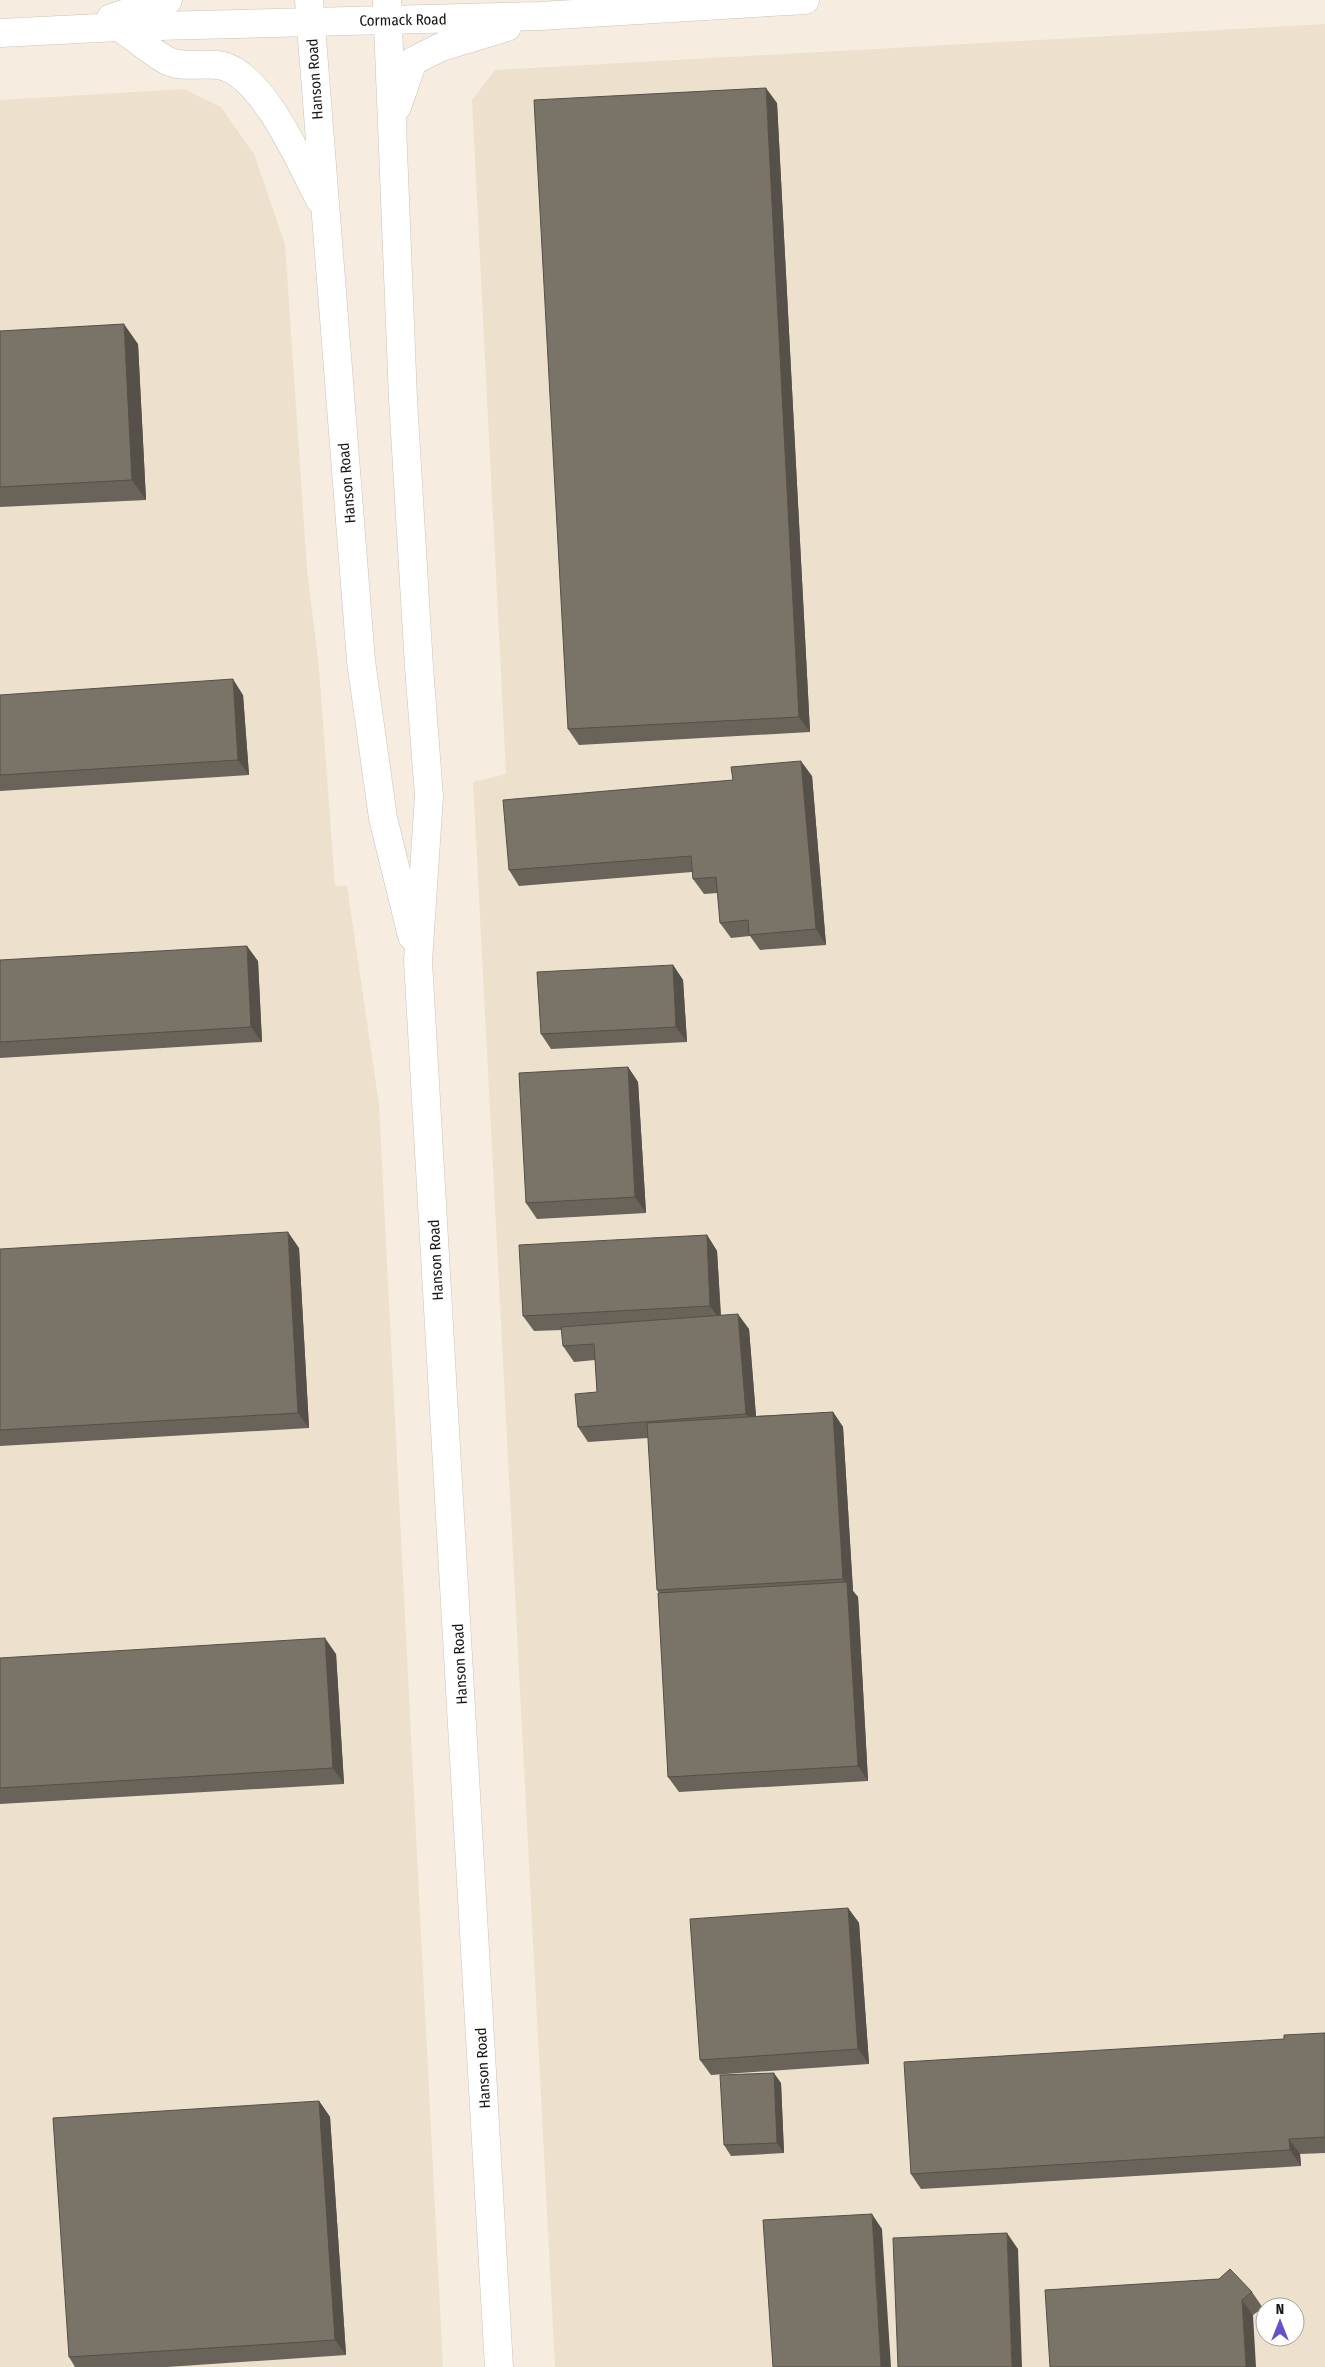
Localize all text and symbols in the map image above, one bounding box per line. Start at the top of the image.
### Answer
street label: Cormack Road [359,10,447,30]
street label: Hanson Road [303,38,327,120]
street label: Hanson Road [334,442,360,524]
street label: Hanson Road [425,1219,447,1301]
street label: Hanson Road [449,1623,471,1705]
street label: Hanson Road [472,2027,494,2109]
north arrow [1255,2297,1305,2347]
text: N [1276,2301,1284,2318]

